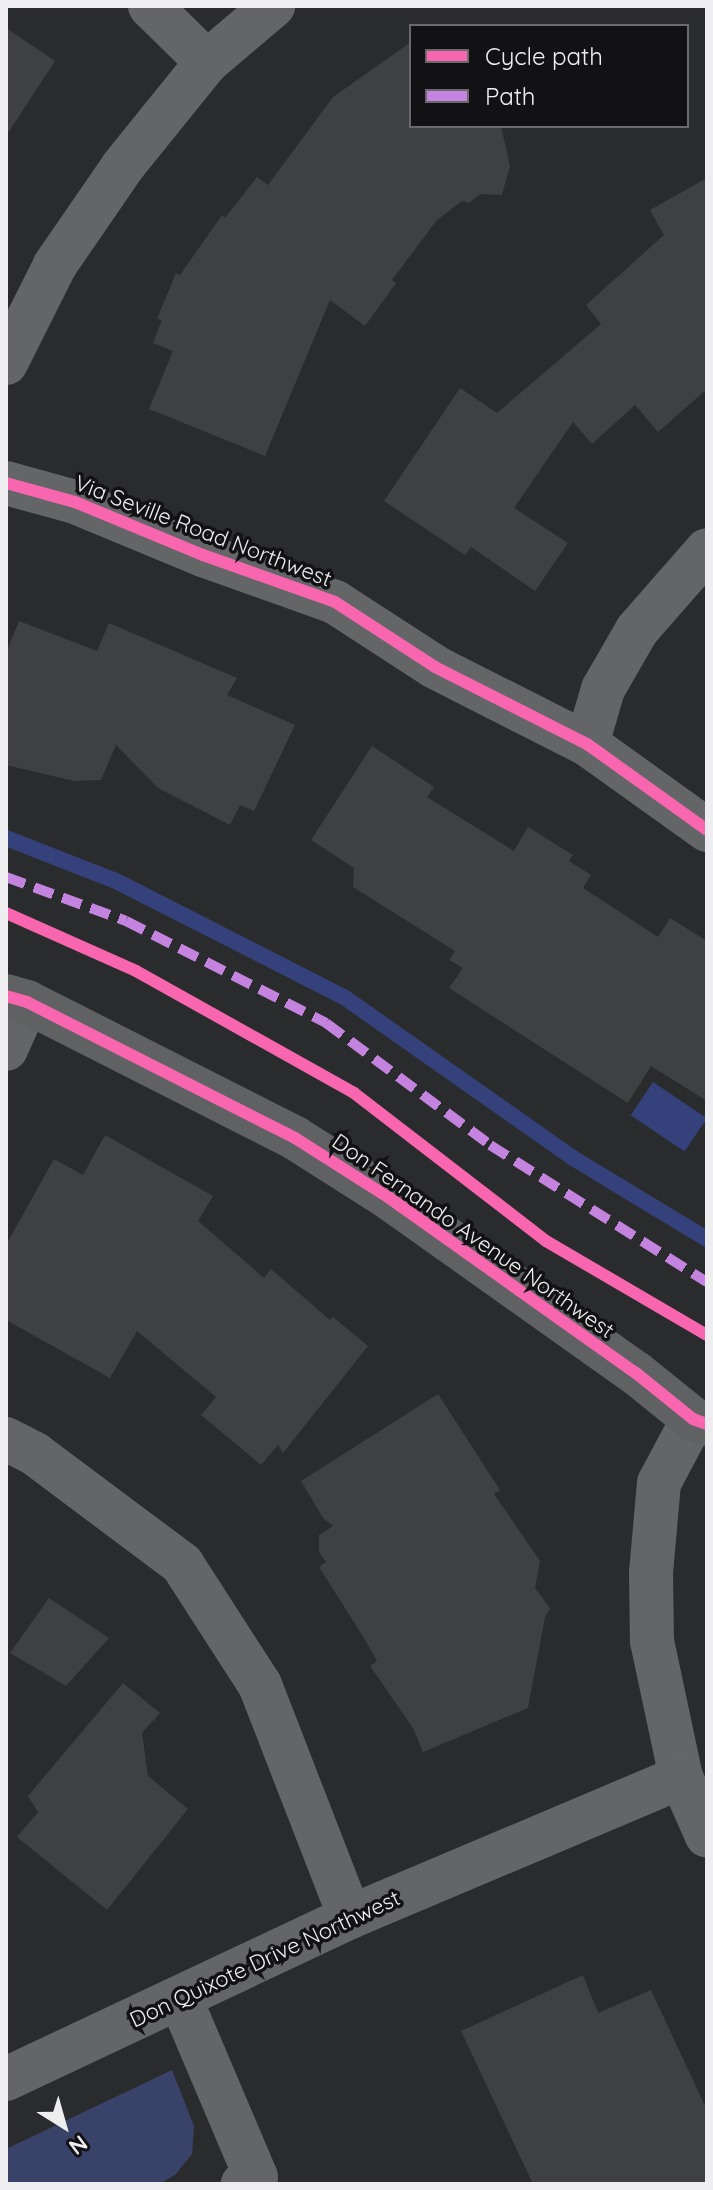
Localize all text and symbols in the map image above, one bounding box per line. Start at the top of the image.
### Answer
legend [409,24,689,128]
text: Cycle path [485,41,603,71]
text: Path [485,81,536,111]
street label: Via Seville Road Northwest [71,470,335,592]
street label: Don Fernando Avenue Northwest [327,1128,619,1344]
street label: Don Quixote Drive Northwest [126,1885,404,2033]
north arrow [24,2086,104,2166]
text: N [64,2129,93,2161]

